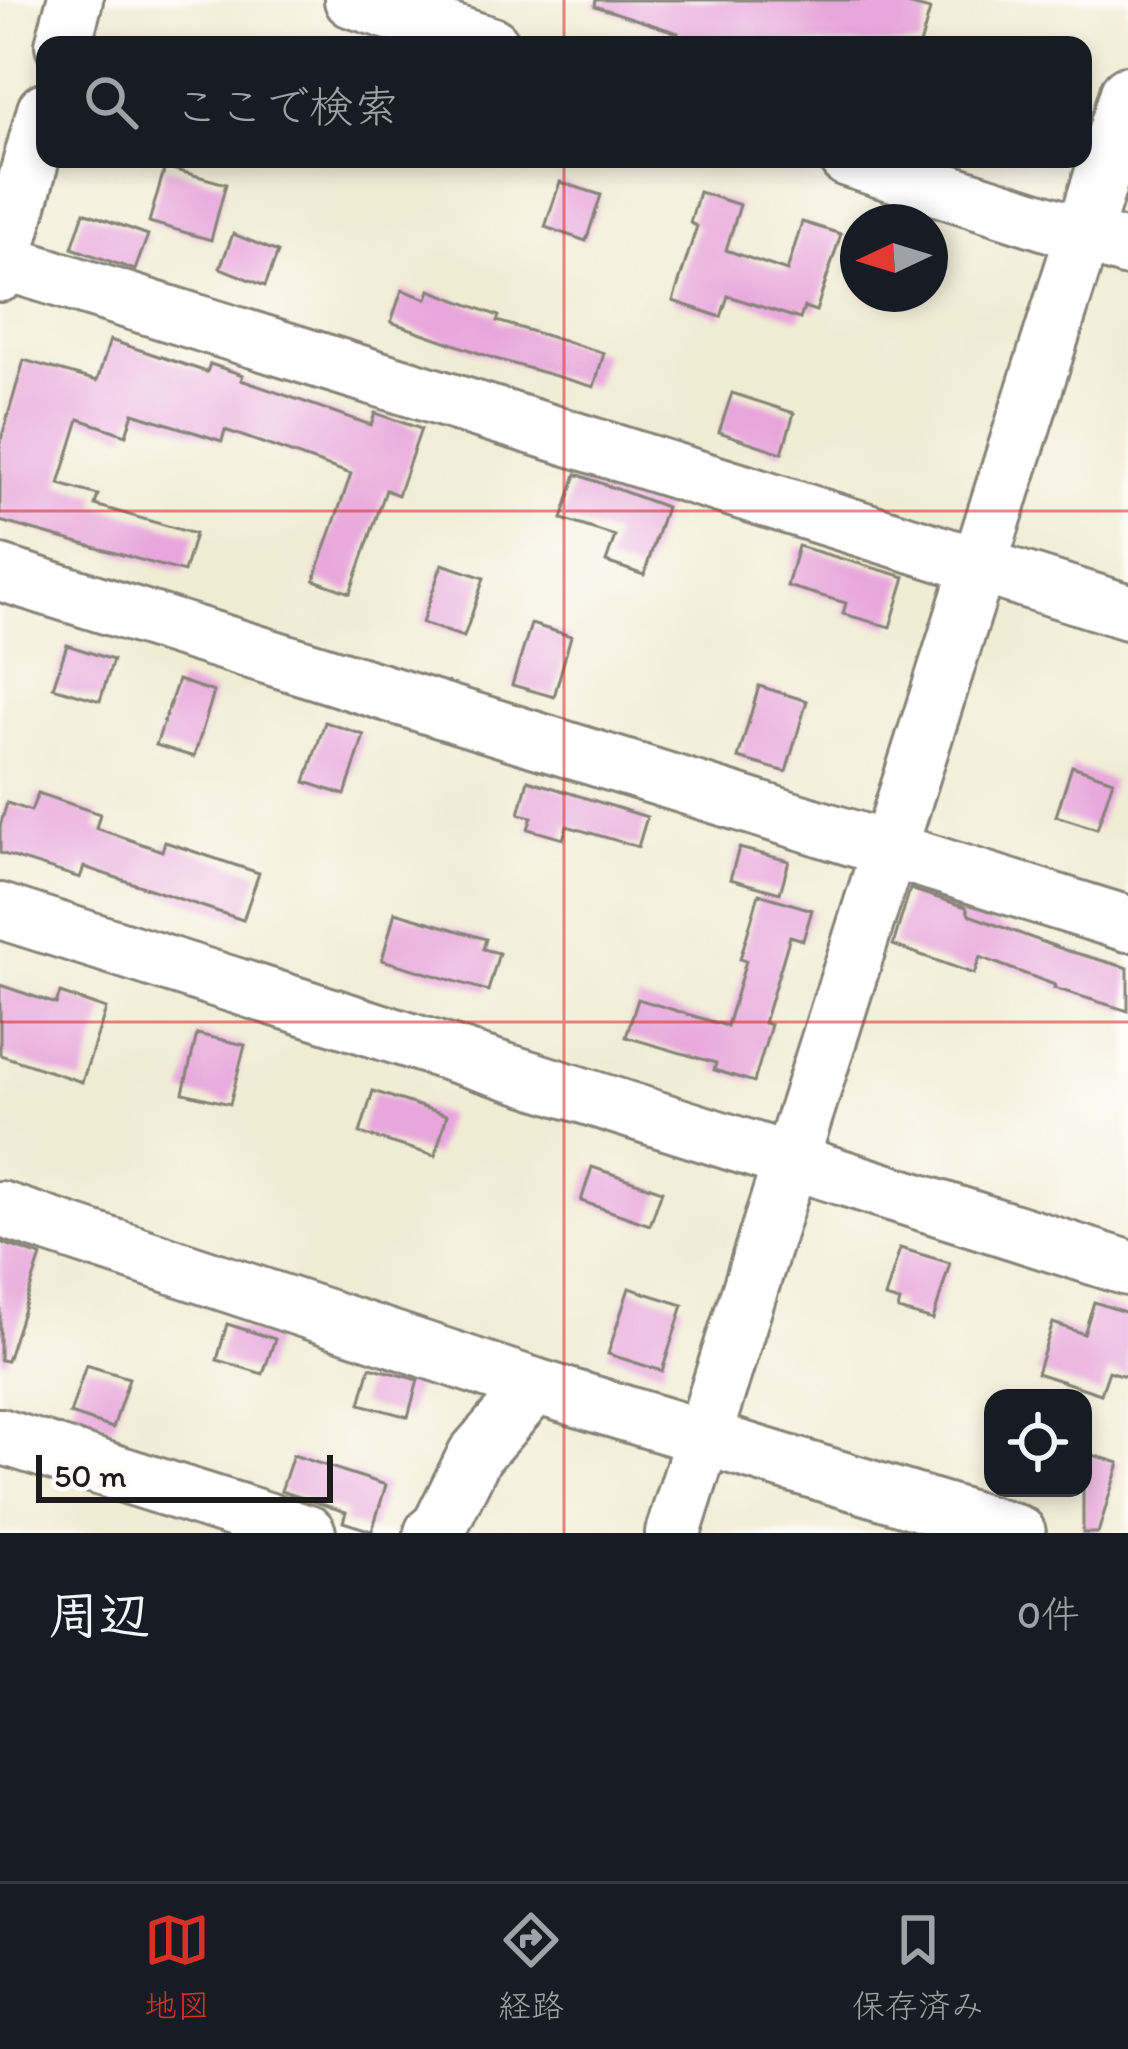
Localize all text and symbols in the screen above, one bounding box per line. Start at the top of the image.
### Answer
search box [36,36,1092,168]
icon: search [78,69,144,135]
text: ここで検索 [174,79,399,133]
north arrow [840,204,948,312]
map controls [984,1389,1092,1497]
button: locate [984,1389,1092,1497]
scale bar [36,1449,333,1502]
text: 50 m [54,1456,127,1495]
text: 周辺 [48,1585,150,1646]
text: 0件 [1017,1591,1080,1638]
tab: 地図 [144,1907,210,2027]
tab: 経路 [498,1907,564,2027]
tab: 保存済み [852,1907,984,2027]

